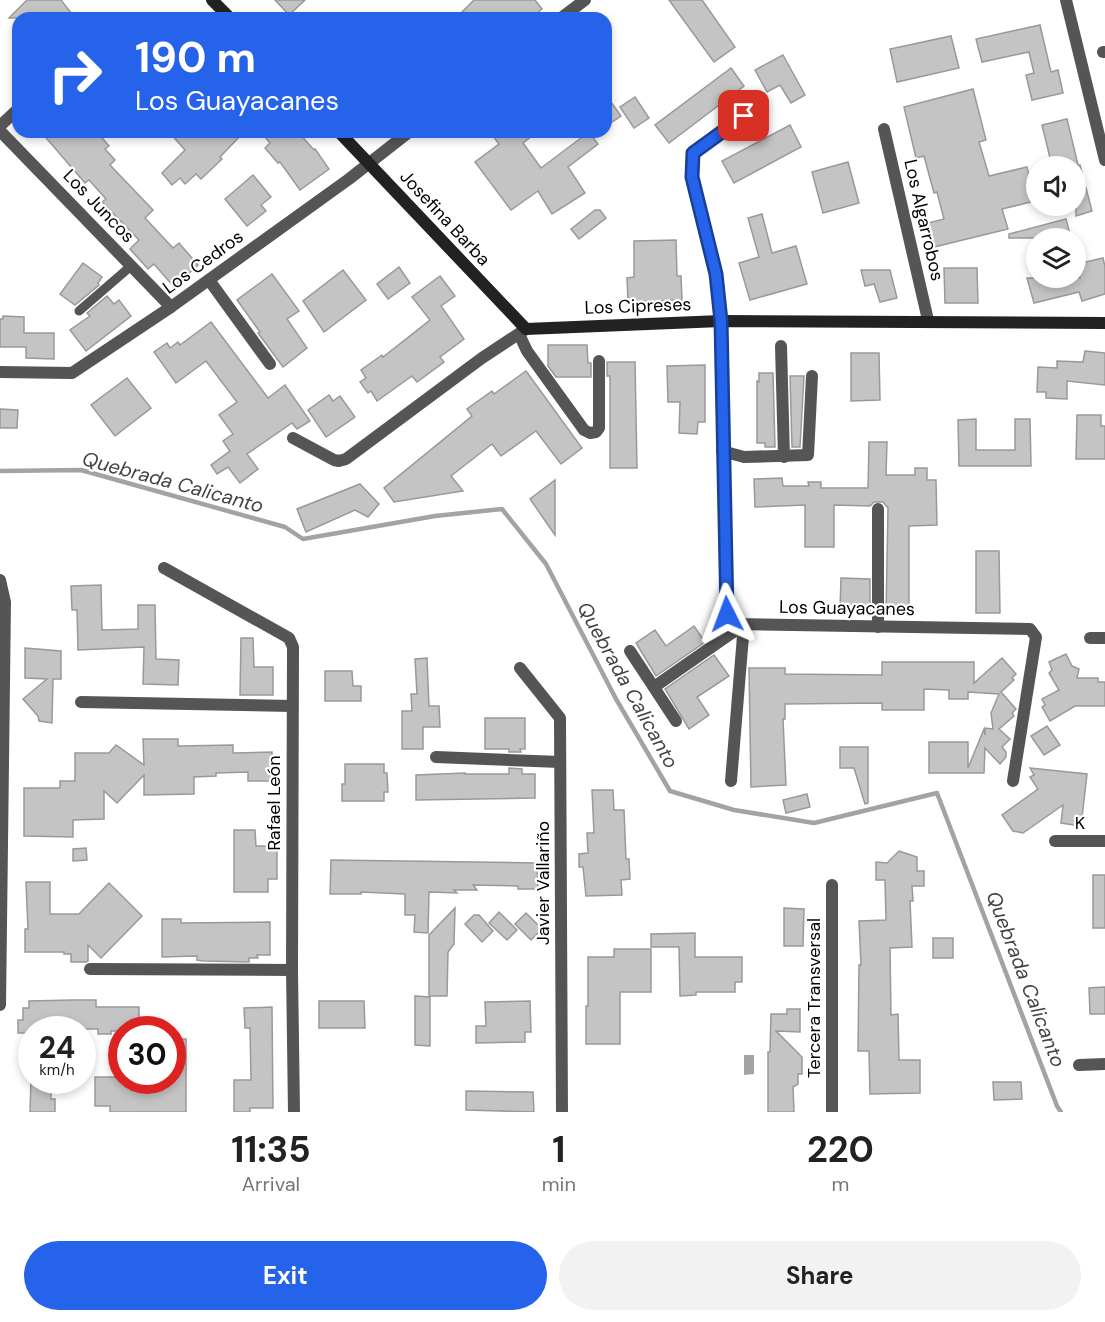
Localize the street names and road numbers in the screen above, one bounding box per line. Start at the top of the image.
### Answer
street label: Los Algarrobos [898,157,950,283]
street label: Los Juncos [58,164,140,248]
street label: Josefina Barba [394,165,496,271]
street label: Los Cedros [158,225,248,299]
street label: Los Cipreses [584,292,692,320]
street label: Los Guayacanes [779,595,915,621]
street label: Rafael León [262,755,286,851]
street label: K [1075,811,1086,835]
street label: Javier Vallariño [531,821,555,945]
street label: Tercera Transversal [802,918,826,1078]

